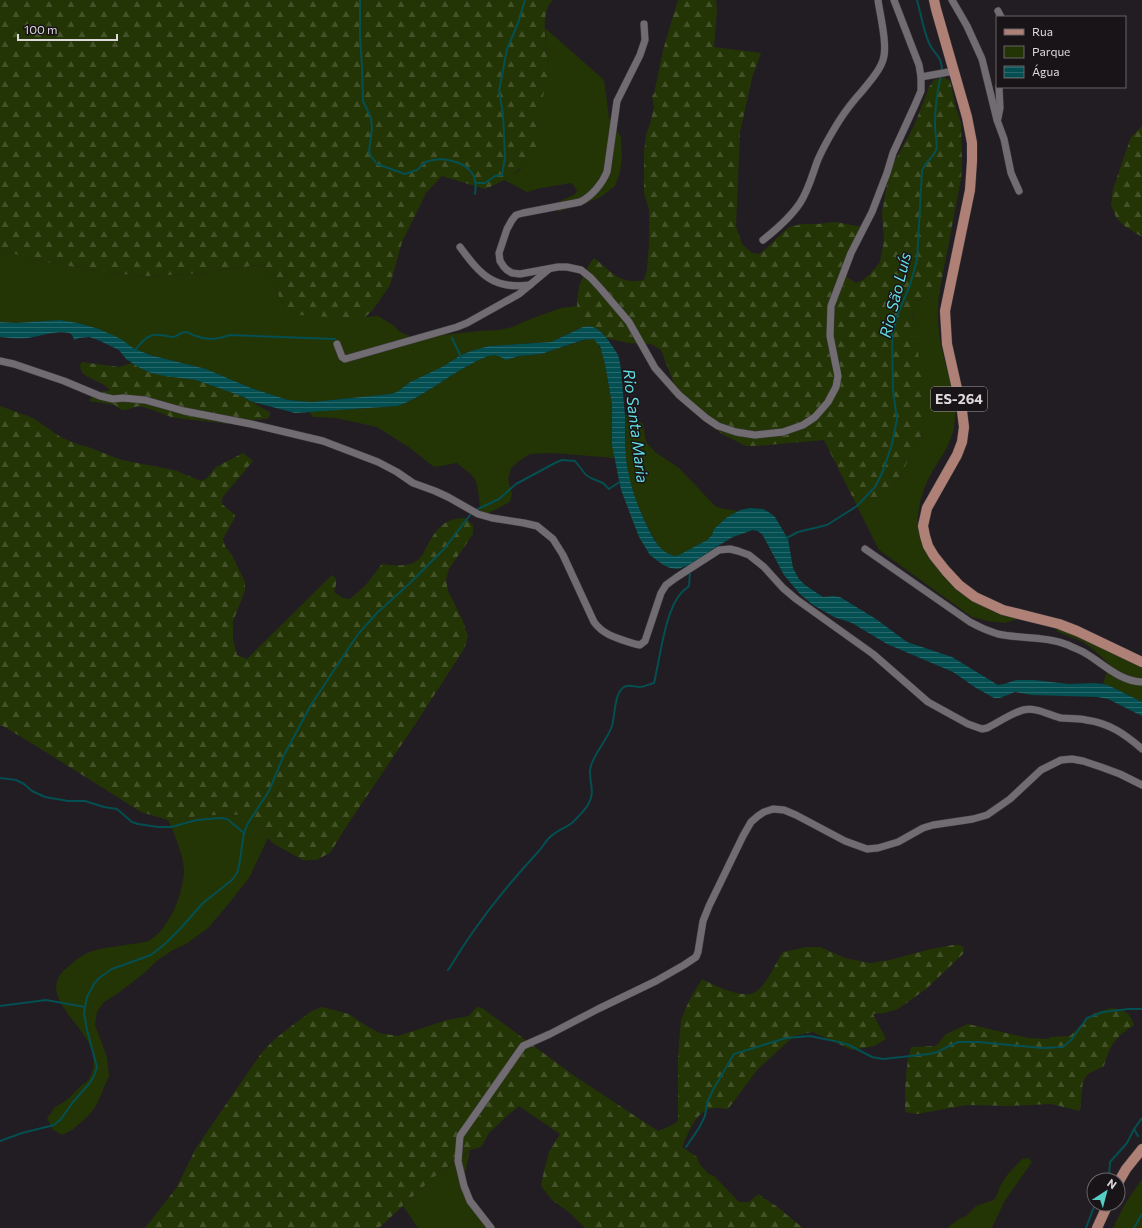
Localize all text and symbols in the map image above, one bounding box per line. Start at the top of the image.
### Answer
scale bar [18,16,117,42]
legend [996,16,1126,88]
text: 100 m [24,22,58,36]
text: Rua [1032,24,1053,38]
text: Parque [1032,44,1070,58]
text: Água [1032,64,1060,78]
water label: Rio São Luís [875,250,914,340]
water label: Rio Santa Maria [620,368,653,484]
road number: ES-264 [931,387,987,411]
north arrow [1086,1172,1126,1212]
text: N [1105,1176,1119,1191]

